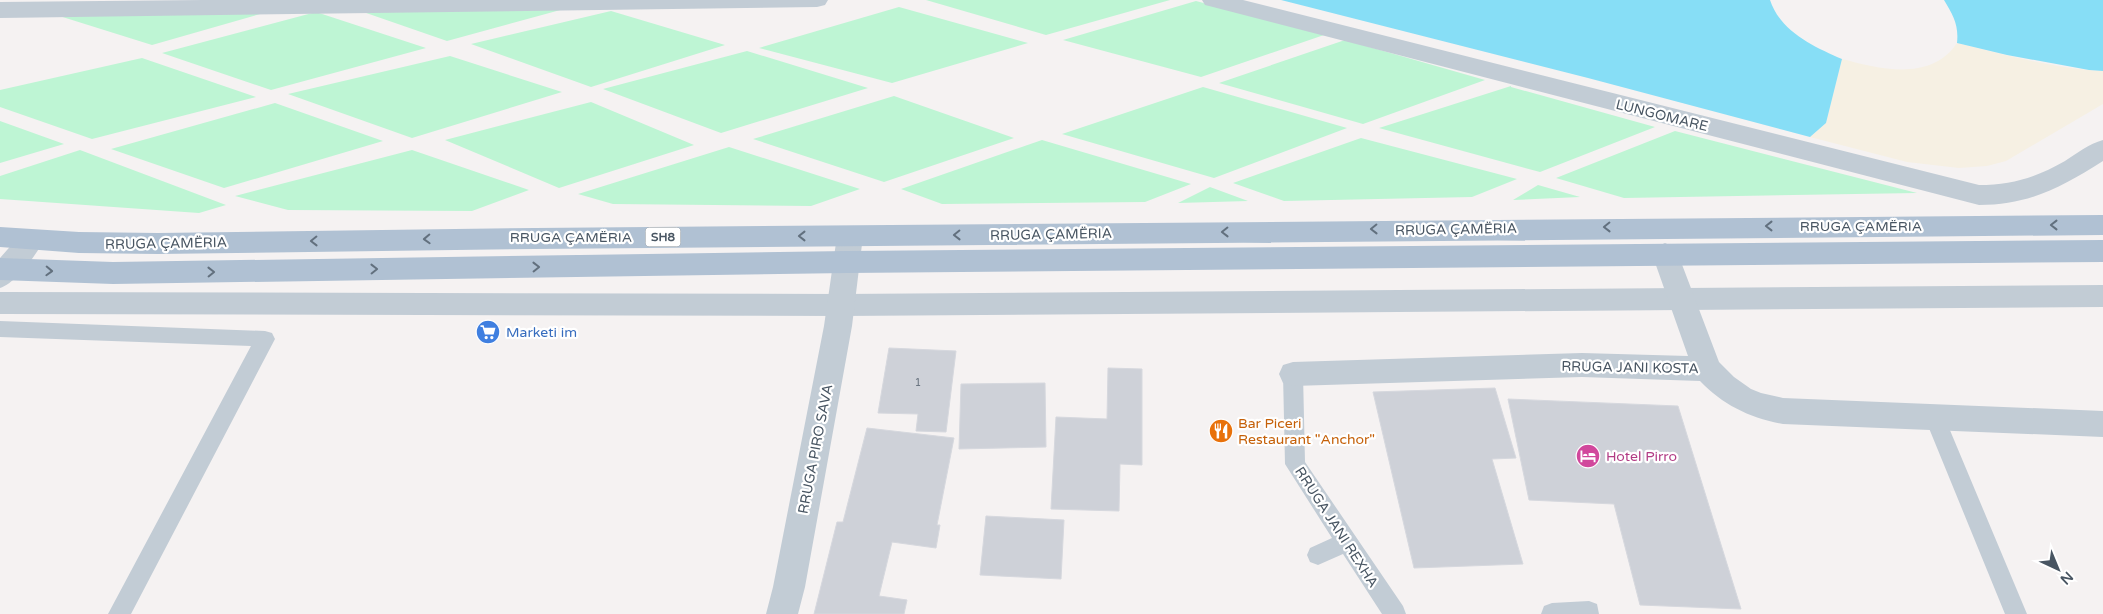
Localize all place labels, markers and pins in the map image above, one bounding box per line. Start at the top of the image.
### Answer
supermarket icon: Marketi im [475,319,501,345]
place label: Marketi im [506,324,577,341]
place label: Bar Piceri Restaurant "Anchor" [1238,415,1375,448]
restaurant icon: Bar Piceri Restaurant "Anchor" [1208,418,1234,444]
hotel icon: Hotel Pirro [1575,443,1601,469]
place label: Hotel Pirro [1606,448,1677,465]

